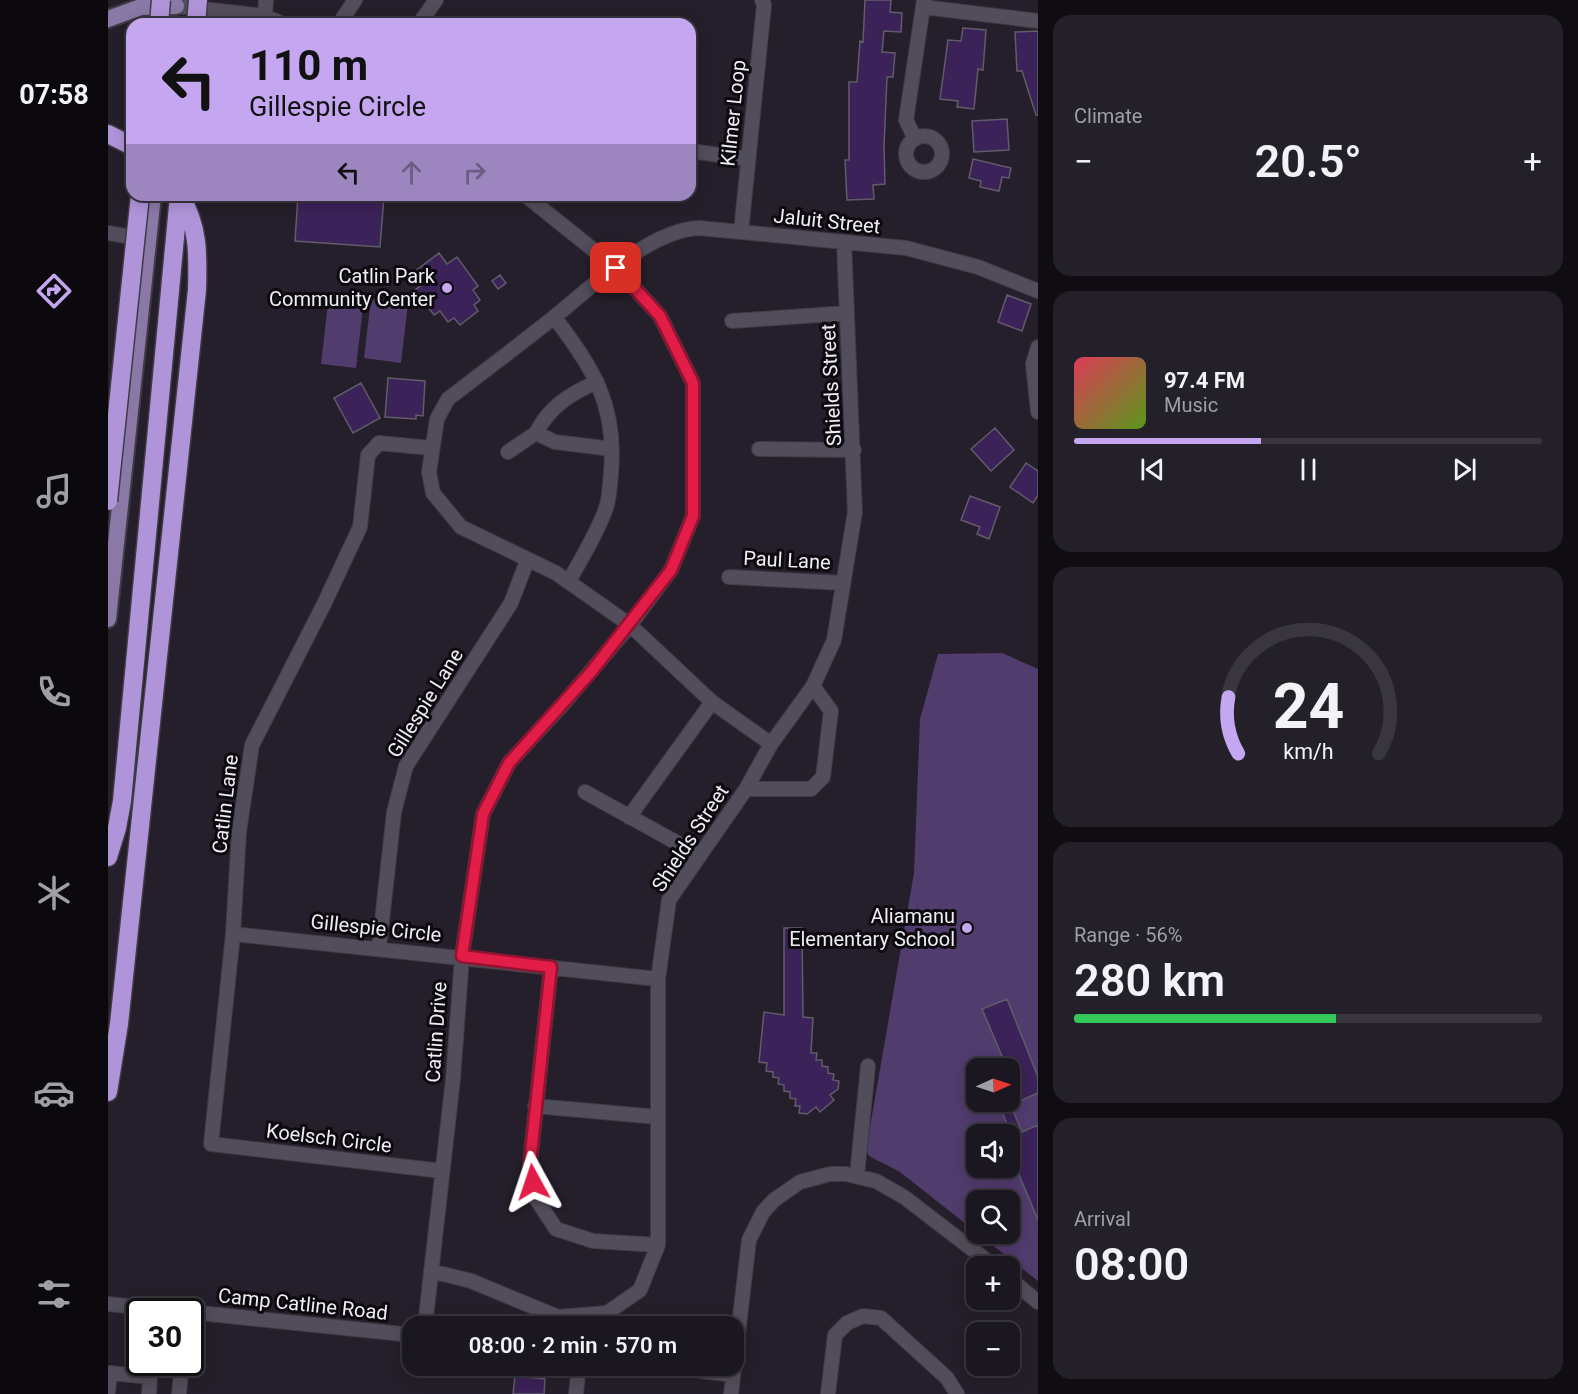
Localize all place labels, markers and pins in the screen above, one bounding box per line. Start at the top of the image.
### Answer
pin [590,242,641,293]
place label: Catlin Park Community Center [269,264,436,311]
marker: Catlin Park Community Center [440,281,454,295]
place label: Aliamanu Elementary School [789,904,955,951]
marker: Aliamanu Elementary School [960,921,974,935]

